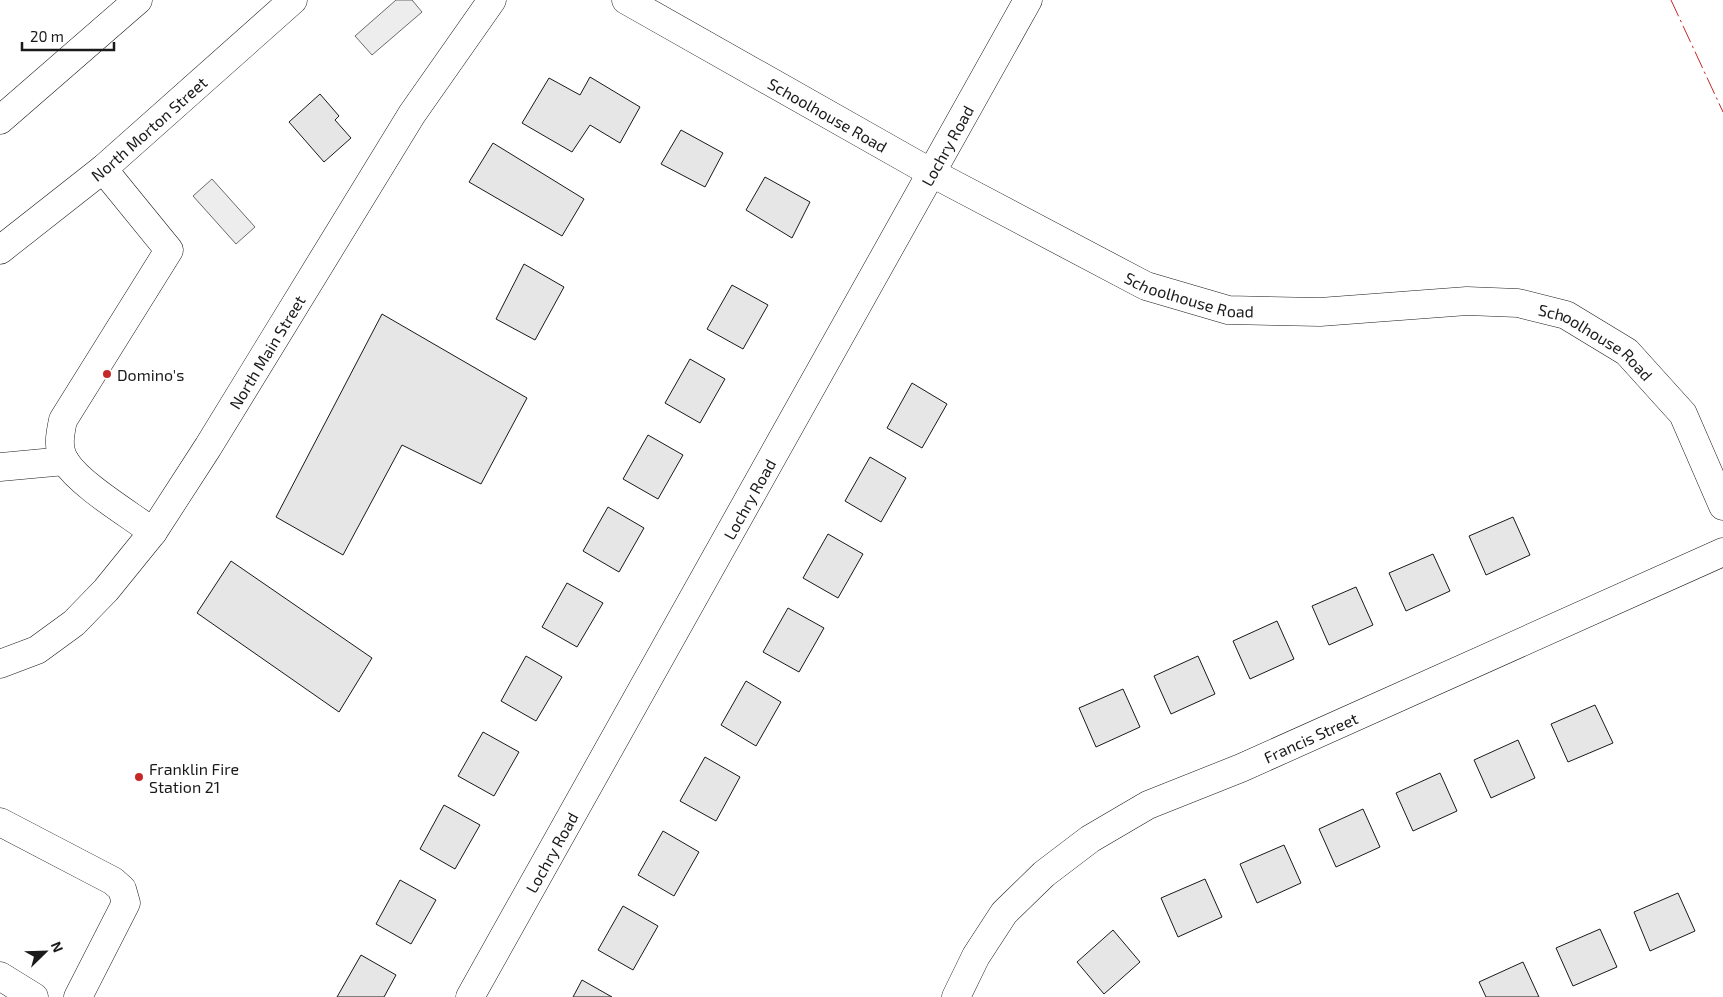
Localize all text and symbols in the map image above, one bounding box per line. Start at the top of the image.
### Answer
scale bar [22,20,115,52]
text: 20 m [30,27,64,45]
street label: North Morton Street [87,72,210,185]
street label: Schoolhouse Road [765,73,891,155]
street label: Lochry Road [917,102,977,189]
street label: Schoolhouse Road [1122,267,1254,320]
street label: North Main Street [224,291,308,412]
street label: Schoolhouse Road [1537,299,1657,384]
place label: Domino's [117,365,184,384]
marker: Domino's [101,368,113,380]
street label: Lochry Road [719,455,779,542]
street label: Francis Street [1261,708,1360,766]
place label: Franklin Fire Station 21 [149,759,239,796]
marker: Franklin Fire Station 21 [133,771,145,783]
street label: Lochry Road [521,808,581,896]
north arrow [20,927,70,977]
text: N [48,939,67,955]

